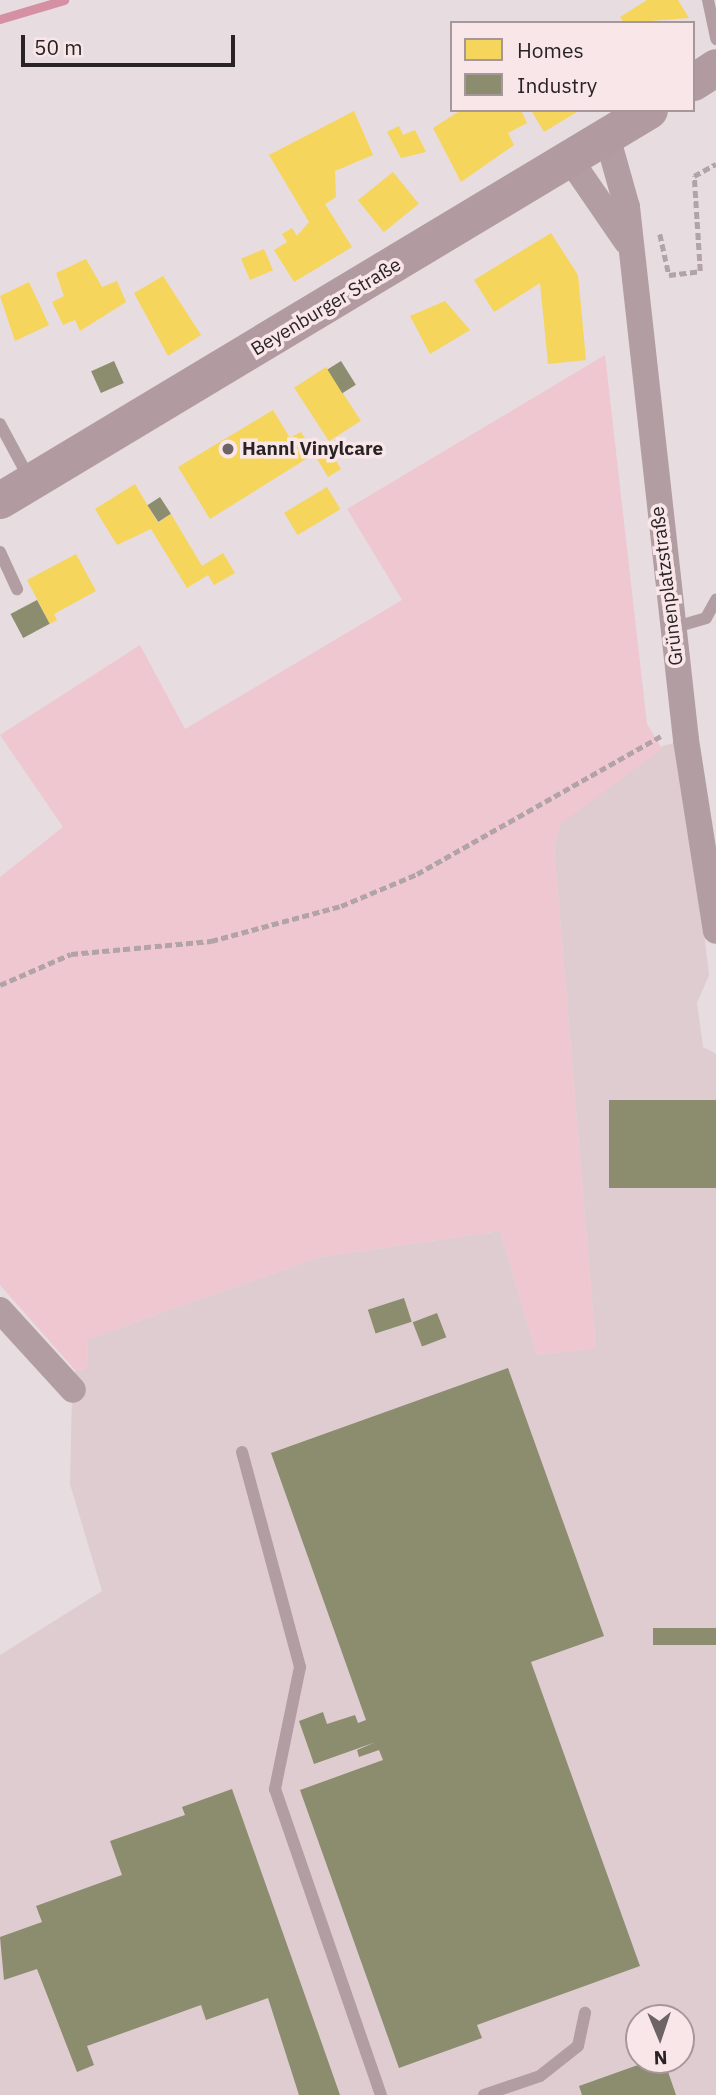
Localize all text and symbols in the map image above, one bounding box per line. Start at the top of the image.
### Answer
scale bar [24,21,238,65]
legend [450,21,695,112]
text: 50 m [34,33,83,61]
text: Homes [517,36,584,64]
text: Industry [517,71,597,99]
street label: Beyenburger Straße [247,253,405,361]
place label: Hannl Vinylcare [242,438,383,460]
marker: Hannl Vinylcare [220,441,236,457]
street label: Grünenplatzstraße [646,505,688,667]
north arrow [625,2004,695,2074]
text: N [653,2046,668,2070]

